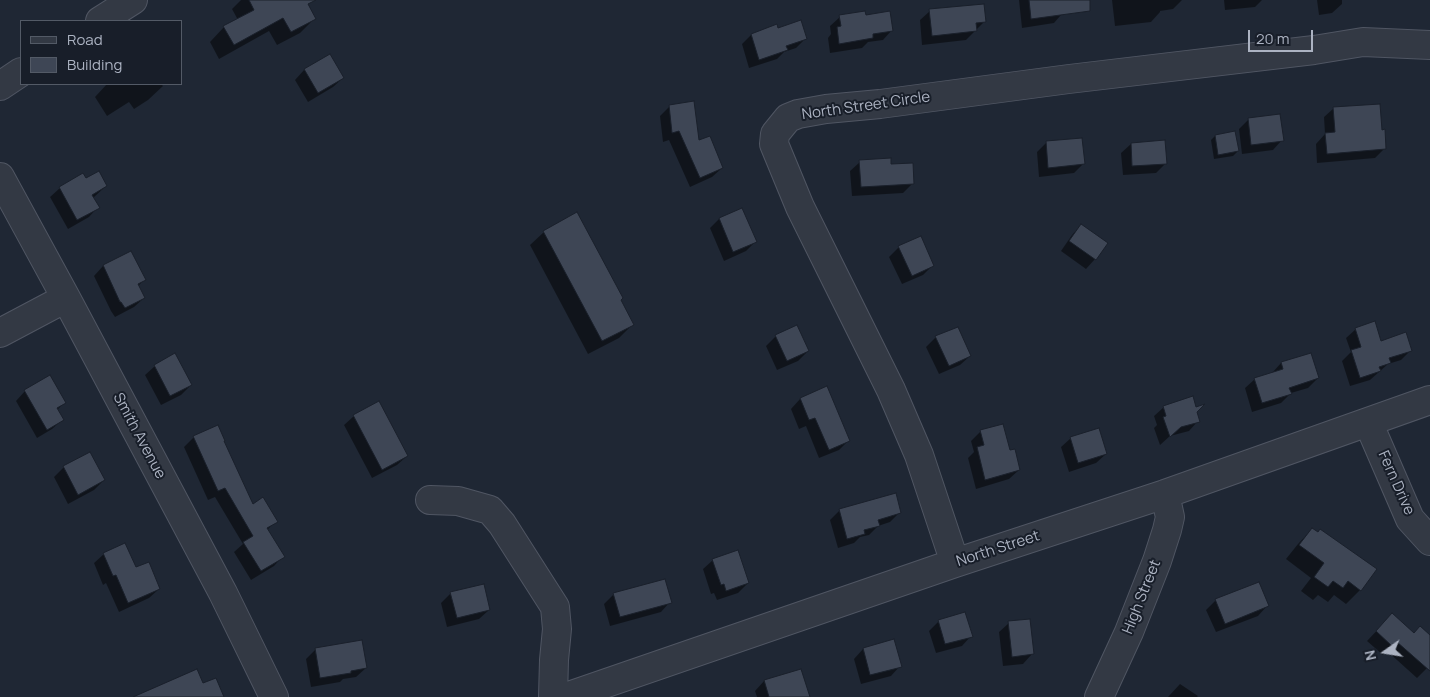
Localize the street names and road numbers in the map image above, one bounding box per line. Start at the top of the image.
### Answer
street label: North Street Circle [801,88,931,124]
street label: Smith Avenue [109,390,169,482]
street label: Fern Drive [1374,448,1418,518]
street label: North Street [954,527,1042,571]
street label: High Street [1119,557,1165,637]

